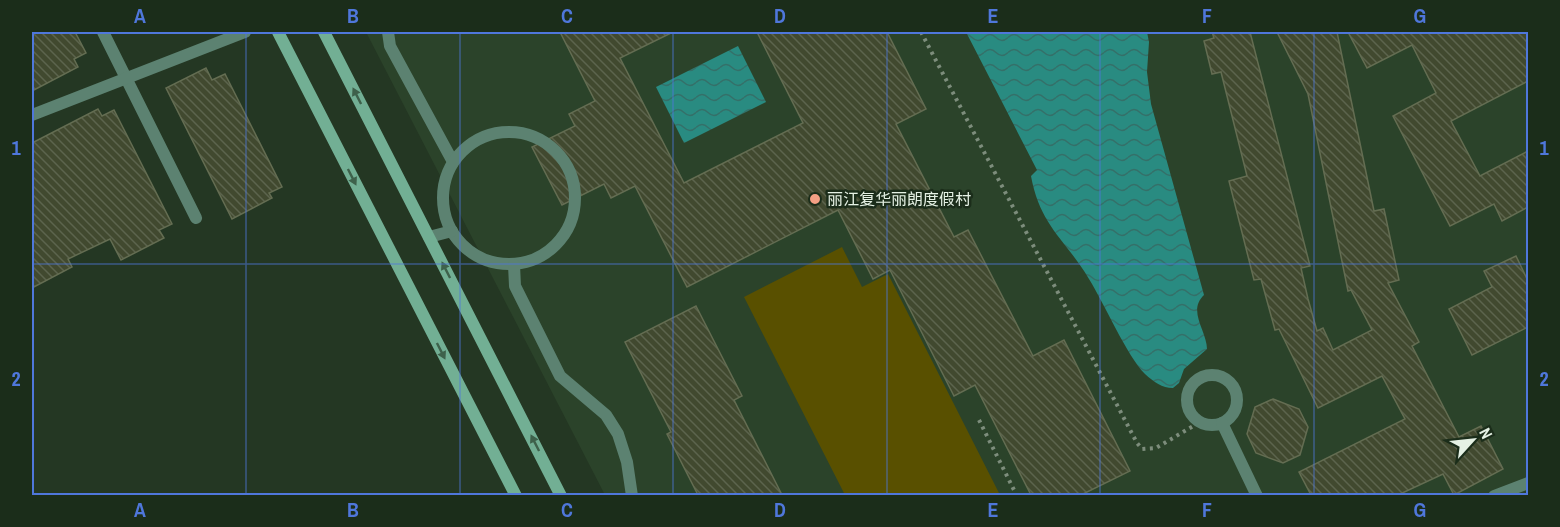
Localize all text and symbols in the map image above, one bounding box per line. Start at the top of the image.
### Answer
text: A [134,2,146,29]
text: B [347,2,359,29]
text: C [561,2,573,29]
text: D [774,2,786,29]
text: E [988,2,999,29]
text: F [1202,2,1212,29]
text: G [1414,2,1426,29]
one-way arrow [352,88,362,105]
text: 1 [11,134,21,161]
text: 1 [1539,134,1549,161]
one-way arrow [347,168,357,186]
place label: 丽江复华丽朗度假村 [827,188,971,210]
marker: 丽江复华丽朗度假村 [808,192,822,206]
one-way arrow [441,261,451,278]
one-way arrow [437,342,446,359]
text: 2 [11,365,21,392]
text: 2 [1539,365,1549,392]
north arrow [1443,410,1503,470]
text: N [1474,424,1498,442]
one-way arrow [530,435,539,452]
text: A [134,496,146,523]
text: B [347,496,359,523]
text: C [561,496,573,523]
text: D [774,496,786,523]
text: E [988,496,999,523]
text: F [1202,496,1212,523]
text: G [1414,496,1426,523]

